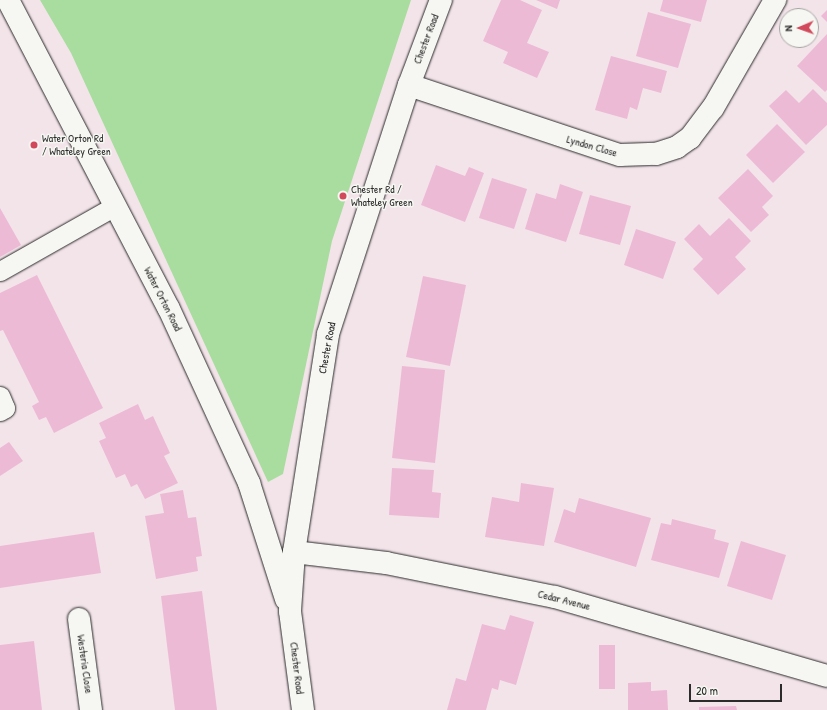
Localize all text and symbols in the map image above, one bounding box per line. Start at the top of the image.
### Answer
north arrow [779,8,819,48]
street label: Chester Road [410,12,442,66]
text: N [781,25,795,32]
place label: Water Orton Rd / Whateley Green [42,132,111,158]
street label: Lyndon Close [565,132,619,160]
marker: Water Orton Rd / Whateley Green [29,140,39,150]
place label: Chester Rd / Whateley Green [351,183,413,209]
marker: Chester Rd / Whateley Green [338,191,348,201]
street label: Water Orton Road [141,265,185,333]
street label: Chester Road [316,321,338,375]
street label: Cedar Avenue [536,587,592,613]
street label: Westeria Close [74,634,96,694]
street label: Chester Road [287,641,307,695]
scale bar [691,676,784,702]
text: 20 m [696,682,718,699]

